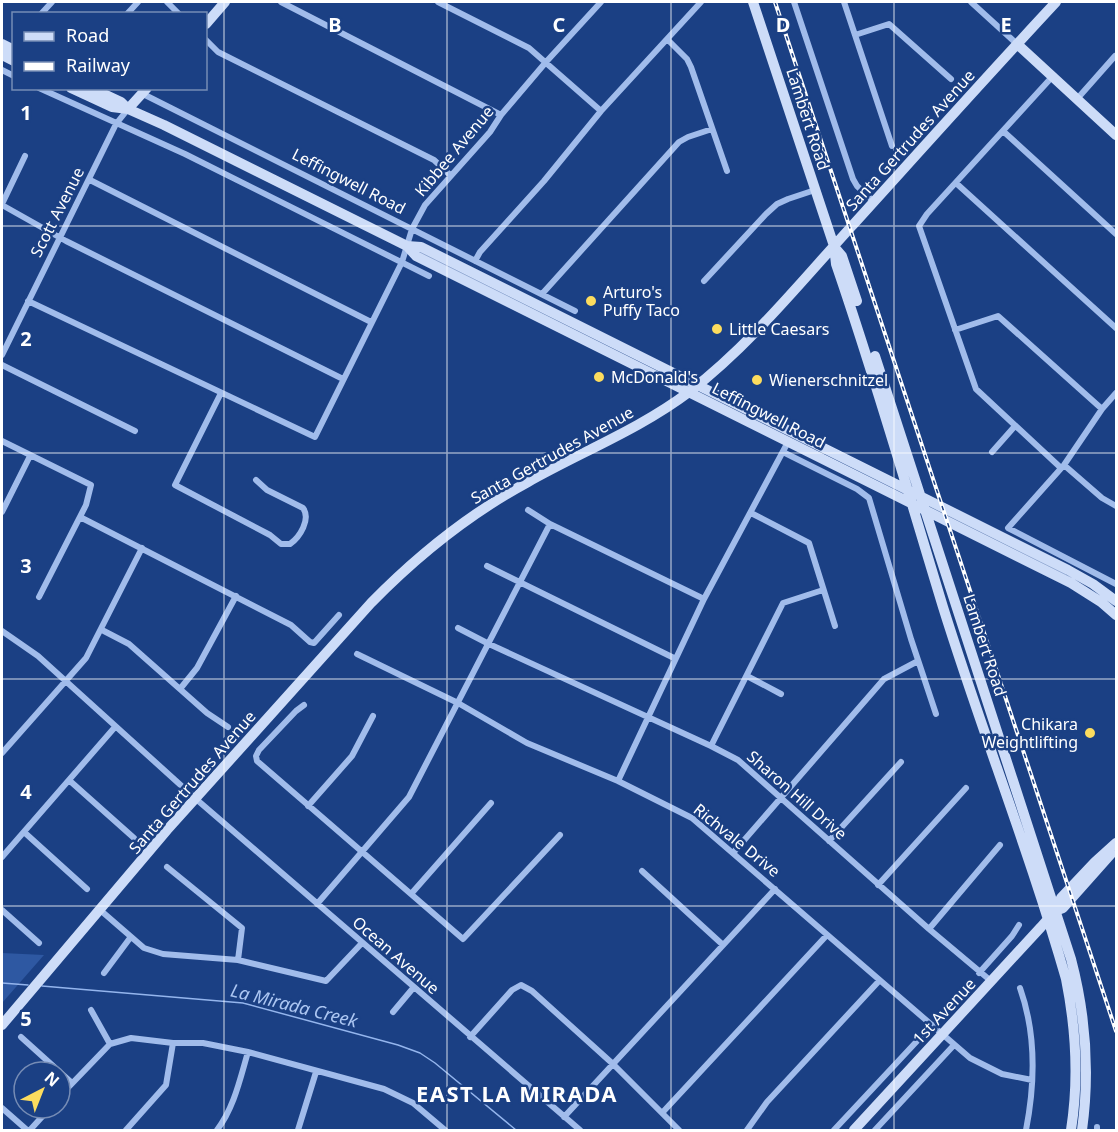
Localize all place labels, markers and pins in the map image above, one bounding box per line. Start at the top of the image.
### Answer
place label: Arturo's Puffy Taco [603,281,680,321]
marker: Arturo's Puffy Taco [584,294,598,308]
place label: Little Caesars [729,318,829,340]
marker: Little Caesars [710,322,724,336]
place label: McDonald's [611,366,698,388]
place label: Wienerschnitzel [769,369,888,391]
marker: McDonald's [592,370,606,384]
marker: Wienerschnitzel [750,373,764,387]
place label: Chikara Weightlifting [981,713,1078,753]
marker: Chikara Weightlifting [1083,726,1097,740]

